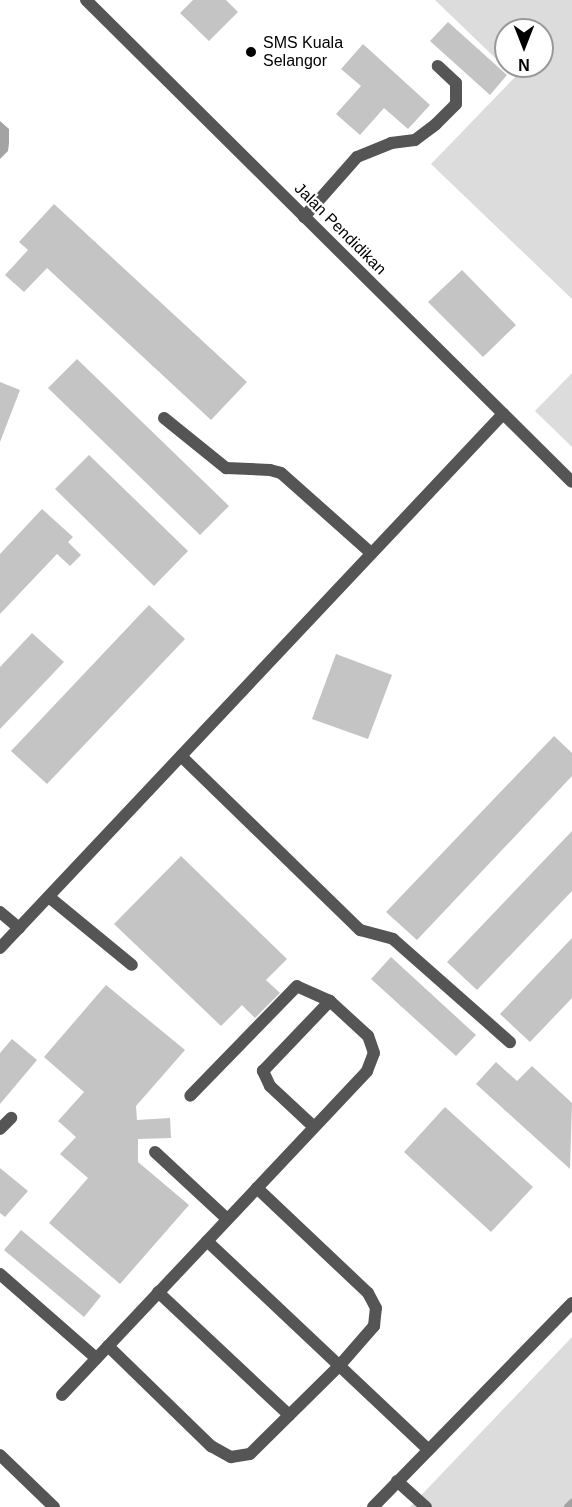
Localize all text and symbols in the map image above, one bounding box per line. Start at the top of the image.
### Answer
north arrow [494,18,554,78]
place label: SMS Kuala Selangor [263,33,343,71]
marker: SMS Kuala Selangor [244,45,258,59]
text: N [518,56,530,73]
street label: Jalan Pendidikan [290,179,390,279]

